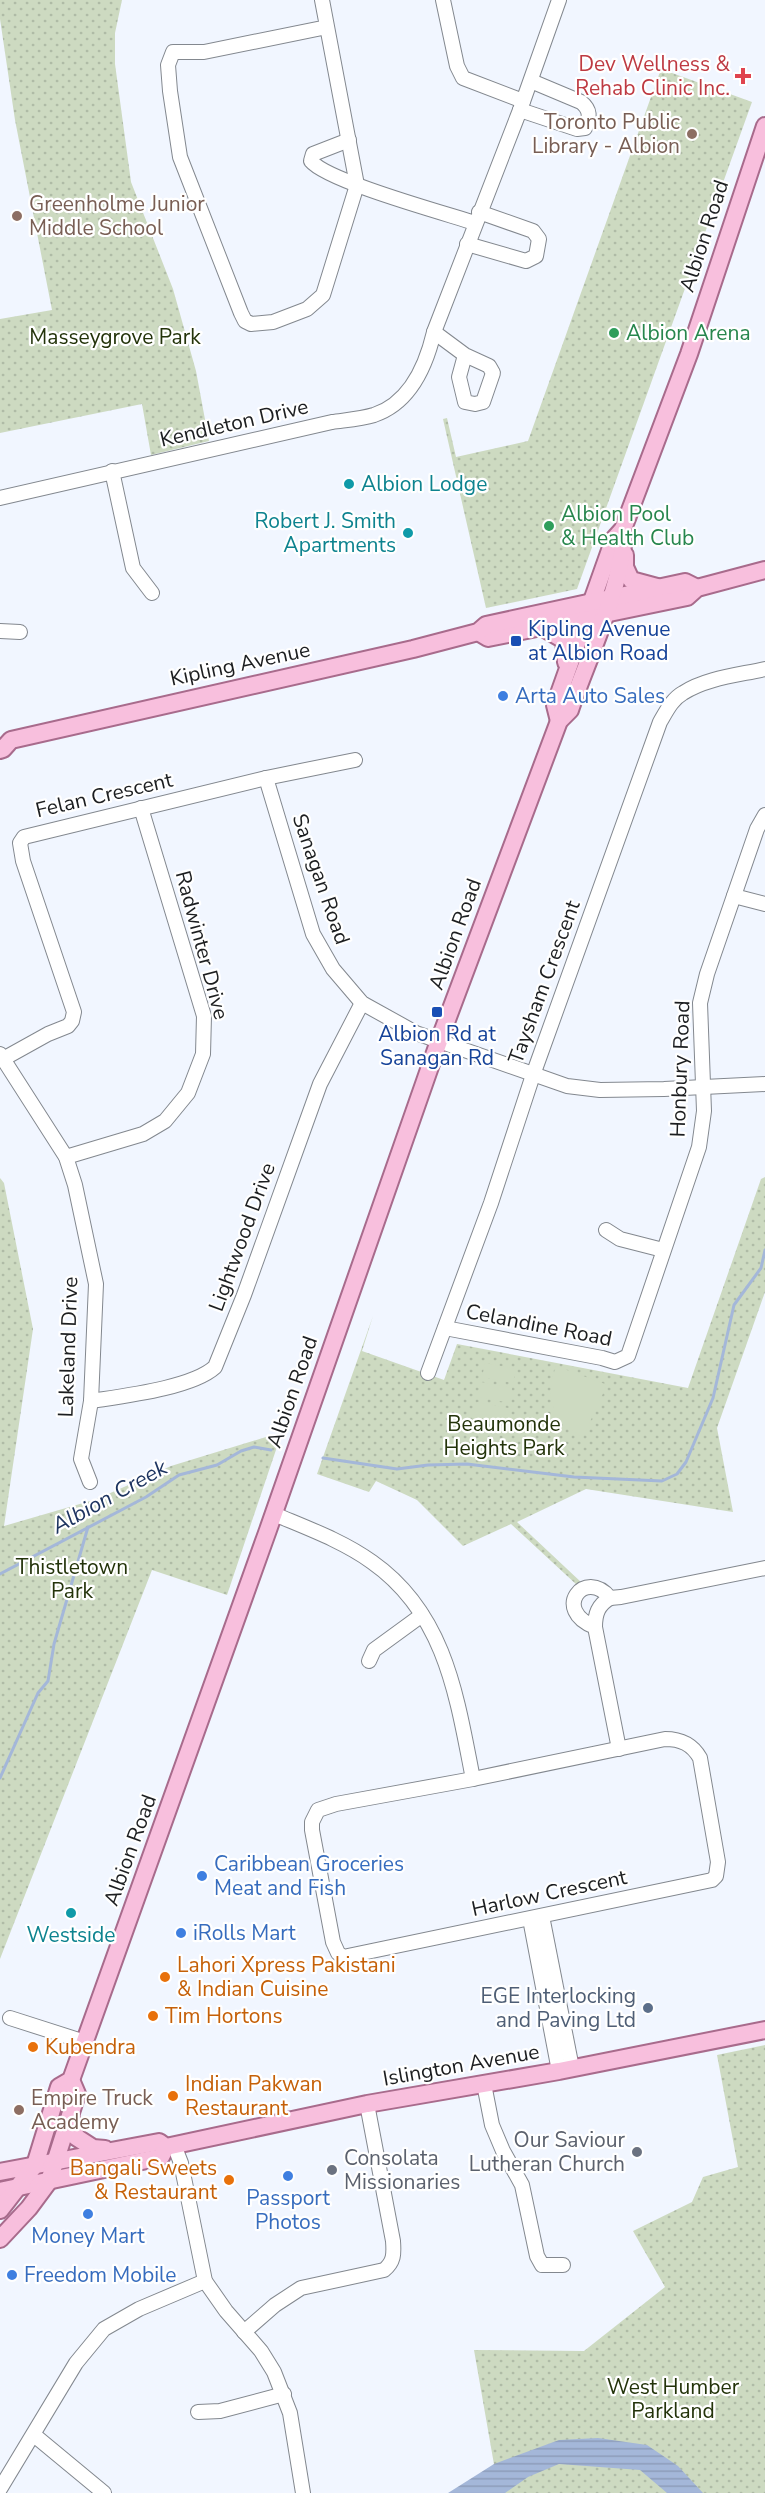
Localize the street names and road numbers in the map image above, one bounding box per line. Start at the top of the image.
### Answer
street label: Albion Road [673,176,735,296]
street label: Kendleton Drive [157,392,311,454]
street label: Kipling Avenue [167,635,313,693]
street label: Felan Crescent [33,765,176,824]
street label: Sanagan Road [286,810,356,948]
street label: Radwinter Drive [169,867,235,1023]
street label: Albion Road [422,874,488,994]
street label: Taysham Crescent [501,896,587,1068]
street label: Honbury Road [664,1000,696,1138]
street label: Lightwood Drive [202,1159,282,1315]
street label: Lakeland Drive [52,1276,84,1418]
street label: Celandine Road [464,1297,614,1353]
street label: Albion Road [260,1332,324,1452]
street label: Albion Road [97,1790,163,1910]
street label: Harlow Crescent [469,1863,630,1923]
street label: Islington Avenue [381,2037,541,2093]

